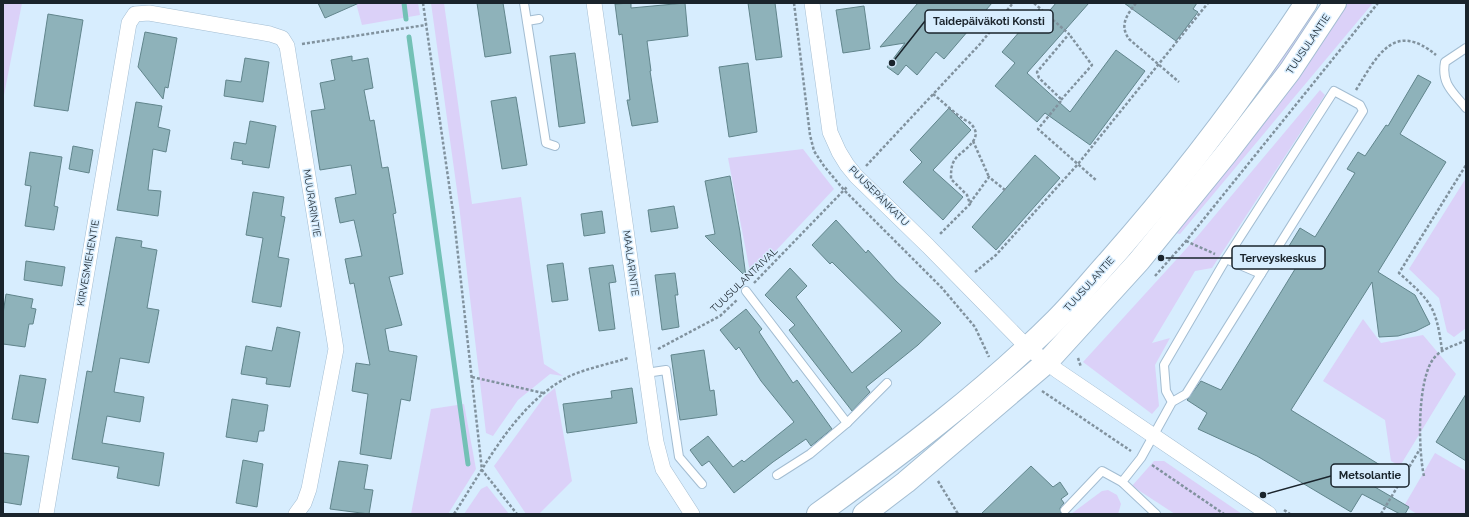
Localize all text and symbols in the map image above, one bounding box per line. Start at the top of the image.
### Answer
callout: Taidepäiväkoti Konsti [925,10,1053,33]
street label: TUUSULANTIE [1284,12,1332,76]
text: Taidepäiväkoti Konsti [933,15,1045,28]
street label: PUUSEPÄNKATU [847,164,911,228]
street label: MUURARINTIE [301,168,323,238]
street label: KIRVESMIEHENTIE [75,219,101,307]
street label: MAALARINTIE [621,229,641,297]
street label: TUUSULANTAIVAL [708,245,780,315]
callout: Terveyskeskus [1232,246,1325,269]
text: Terveyskeskus [1240,252,1317,265]
street label: TUUSULANTIE [1062,254,1116,314]
callout: Metsolantie [1331,464,1409,487]
text: Metsolantie [1339,469,1402,482]

